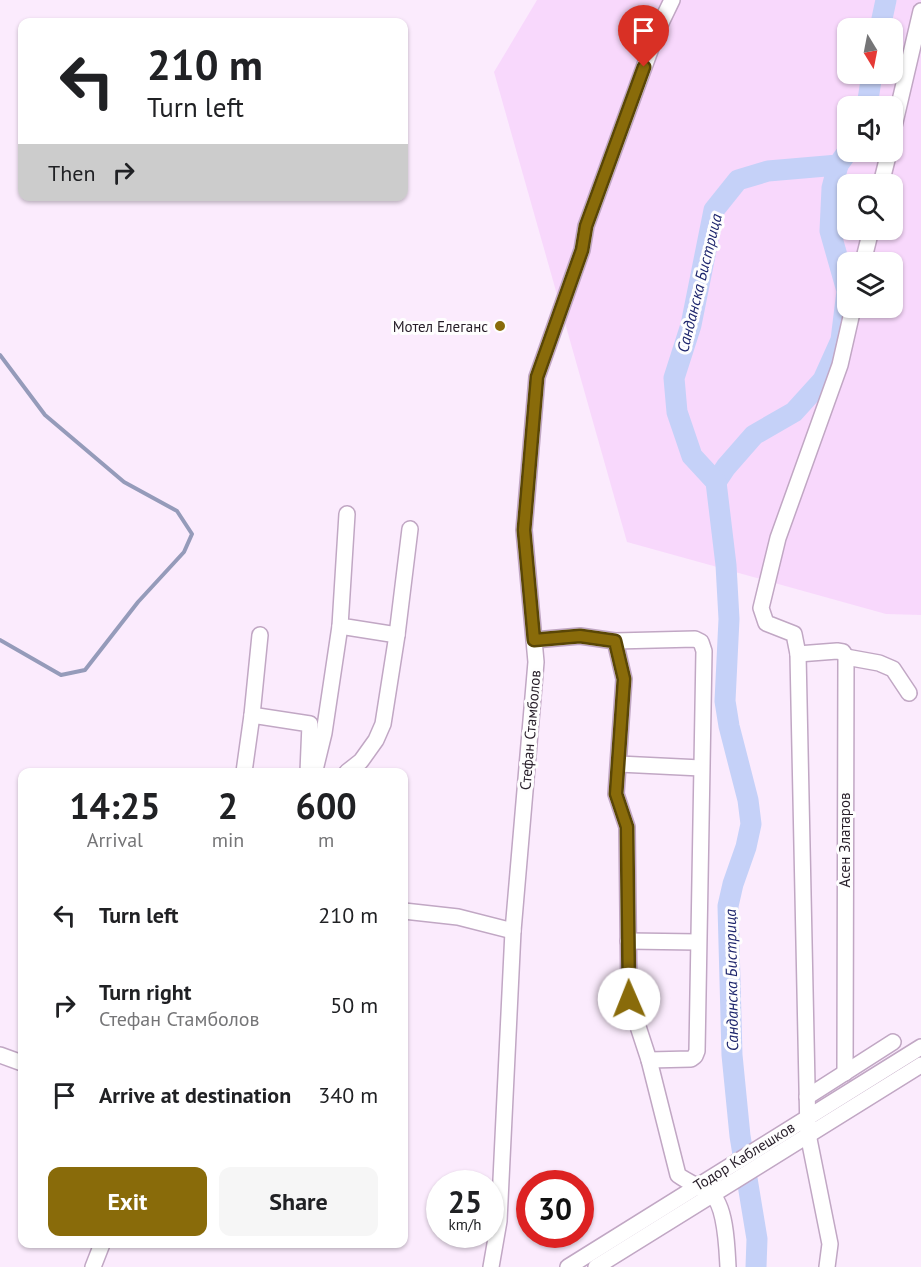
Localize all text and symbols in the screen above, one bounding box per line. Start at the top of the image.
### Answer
pin [618,5,669,67]
icon: arrive [627,14,660,47]
north arrow [837,18,903,84]
map controls [837,18,903,318]
text: 210 m [147,37,263,92]
icon: left [48,42,126,120]
text: Turn left [147,90,244,124]
button: sound [837,96,903,162]
icon: right [107,156,140,189]
text: Then [48,159,95,187]
button: search [837,174,903,240]
water label: Санданска Бистрица [672,211,726,354]
button: layers [837,252,903,318]
place label: Мотел Елеганс [393,317,488,336]
marker: Мотел Елеганс [493,319,507,333]
street label: Стефан Стамболов [515,669,545,791]
text: 14:25 [69,782,161,829]
text: 2 [218,782,238,829]
text: 600 [296,782,357,829]
street label: Асен Златаров [835,793,854,887]
text: Arrival [87,827,143,853]
text: min [212,827,244,853]
text: m [318,827,334,853]
icon: left [48,899,81,932]
text: Turn left [99,901,179,929]
text: 210 m [318,901,378,929]
water label: Санданска Бистрица [720,909,742,1051]
position arrow [597,967,661,1031]
text: Turn right [99,978,191,1006]
icon: right [48,989,81,1022]
text: 50 m [330,991,378,1019]
text: Стефан Стамболов [99,1006,259,1032]
icon: arrive [48,1079,81,1112]
text: Arrive at destination [99,1081,291,1109]
text: 340 m [318,1081,378,1109]
street label: Тодор Каблешков [690,1117,798,1195]
button: Exit [48,1167,207,1236]
button: Share [219,1167,378,1236]
speed limit sign: 30 [516,1170,594,1248]
text: 25 [448,1182,482,1221]
text: km/h [449,1215,481,1234]

